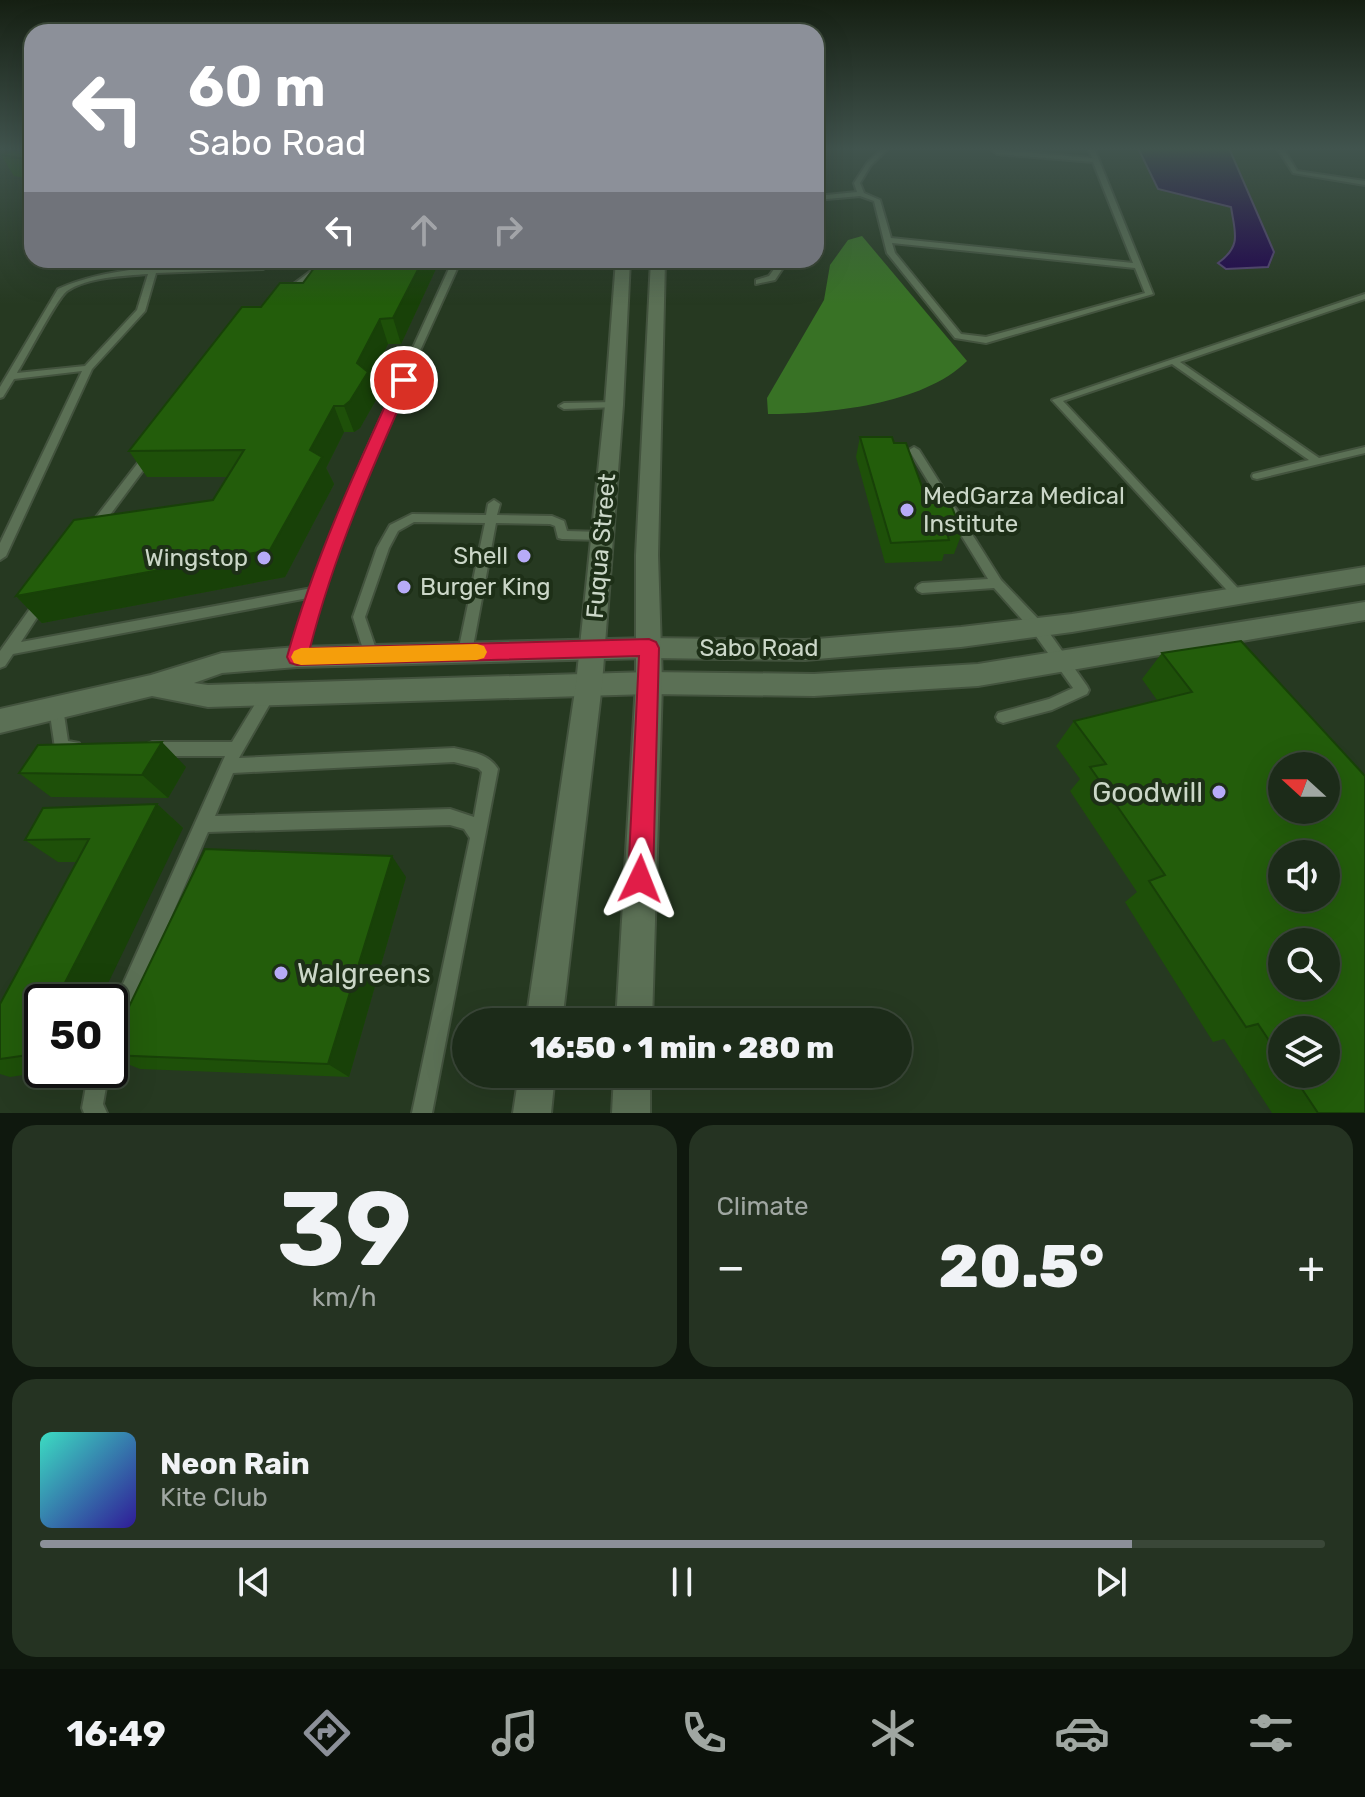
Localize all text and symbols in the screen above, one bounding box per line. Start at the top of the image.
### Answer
text: 60 m [188,54,326,120]
icon: left [56,56,160,160]
text: Sabo Road [188,121,366,164]
icon: left [318,208,362,252]
icon: ahead [402,208,446,252]
icon: right [486,208,530,252]
pin [370,346,438,414]
icon: arrive [382,358,426,402]
street label: Fuqua Street [581,472,621,620]
place label: MedGarza Medical Institute [923,482,1125,538]
marker: MedGarza Medical Institute [898,501,916,519]
place label: Shell [453,542,508,570]
place label: Wingstop [144,544,248,572]
marker: Shell [515,547,533,565]
marker: Wingstop [255,549,273,567]
place label: Burger King [420,573,551,601]
marker: Burger King [395,578,413,596]
street label: Sabo Road [700,634,819,662]
north arrow [1268,752,1340,824]
map controls [1268,752,1340,1088]
place label: Goodwill [1092,776,1203,809]
marker: Goodwill [1210,783,1228,801]
position arrow [598,837,682,921]
button: sound [1268,840,1340,912]
button: search [1268,928,1340,1000]
place label: Walgreens [297,957,431,990]
marker: Walgreens [272,964,290,982]
speed limit sign: 50 [24,984,128,1088]
button: layers [1268,1016,1340,1088]
text: 16:50 · 1 min · 280 m [530,1030,834,1066]
text: 39 [277,1168,412,1291]
text: Climate [717,1191,809,1222]
text: 20.5° [939,1231,1104,1302]
text: − [717,1241,745,1293]
text: + [1298,1241,1325,1293]
text: km/h [312,1282,377,1313]
text: Neon Rain [160,1446,310,1482]
text: Kite Club [160,1482,268,1513]
icon: previous [232,1560,276,1604]
icon: pause [660,1560,704,1604]
icon: next [1089,1560,1133,1604]
icon: directions [299,1705,355,1761]
icon: music [487,1705,543,1761]
icon: phone [676,1705,732,1761]
icon: climate [865,1705,921,1761]
icon: car [1054,1705,1110,1761]
icon: filters [1243,1705,1299,1761]
text: 16:49 [66,1712,166,1755]

